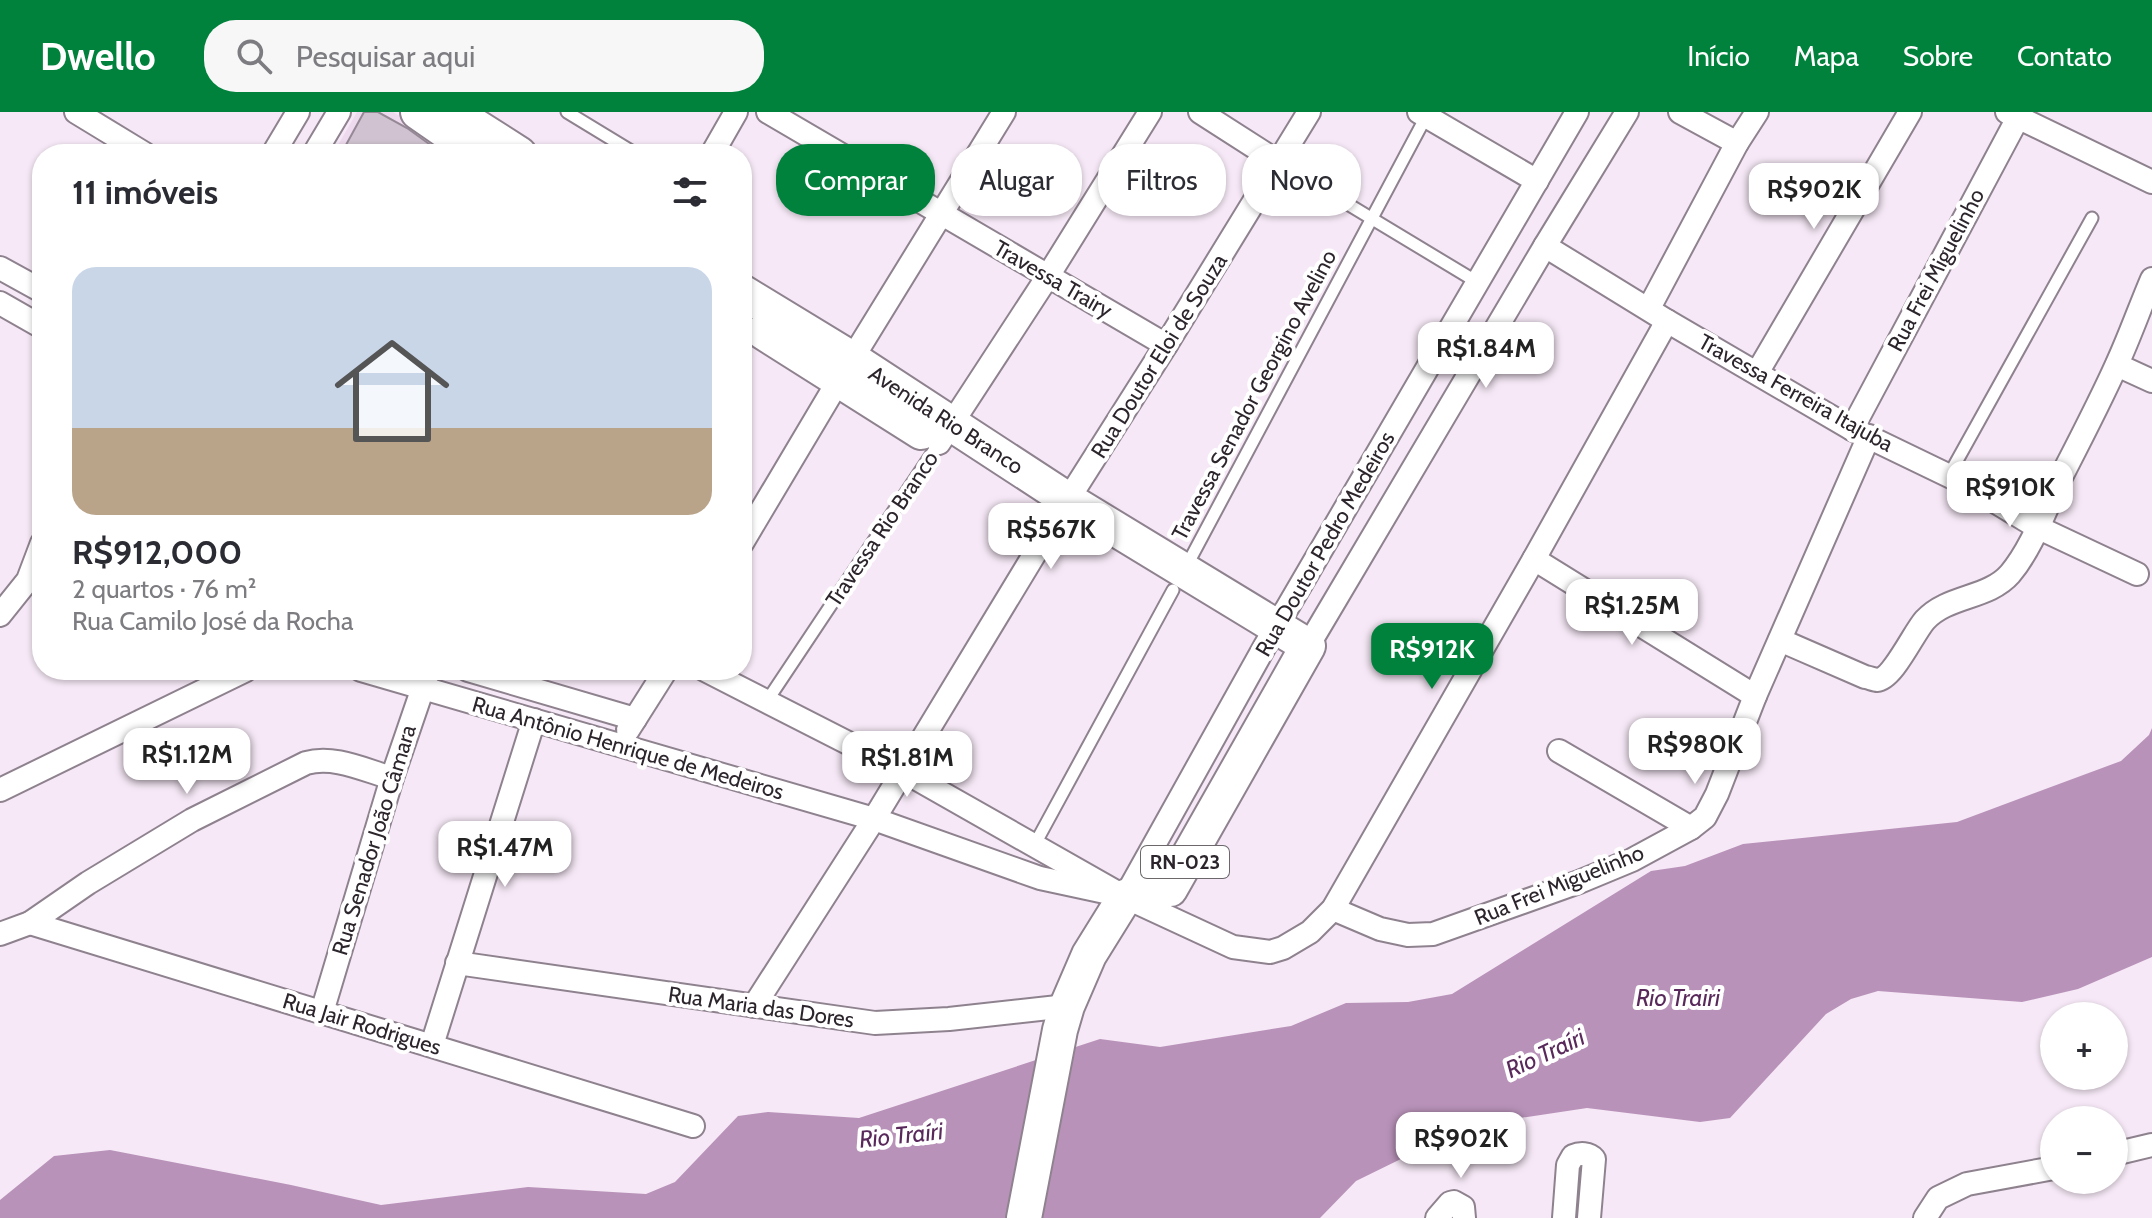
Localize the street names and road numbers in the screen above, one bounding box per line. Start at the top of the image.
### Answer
street label: Rua Frei Miguelinho [1882,184,1990,356]
street label: Travessa Trairy [989,234,1117,324]
street label: Travessa Senador Georgino Avelino [1166,245,1342,545]
street label: Rua Doutor Eloi de Souza [1085,249,1233,463]
street label: Travessa Ferreira Itajuba [1694,328,1898,458]
street label: Avenida Rio Branco [864,360,1028,480]
street label: Rua Doutor Pedro Medeiros [1250,427,1400,661]
street label: Travessa Rio Branco [820,446,944,612]
street label: Rua Antônio Henrique de Medeiros [469,691,787,805]
street label: Rua Senador João Câmara [326,721,422,958]
street label: Rua Frei Miguelinho [1470,839,1648,931]
road number: RN-023 [1141,846,1229,878]
street label: Rua Maria das Dores [666,981,856,1033]
street label: Rua Jair Rodrigues [280,987,444,1061]

